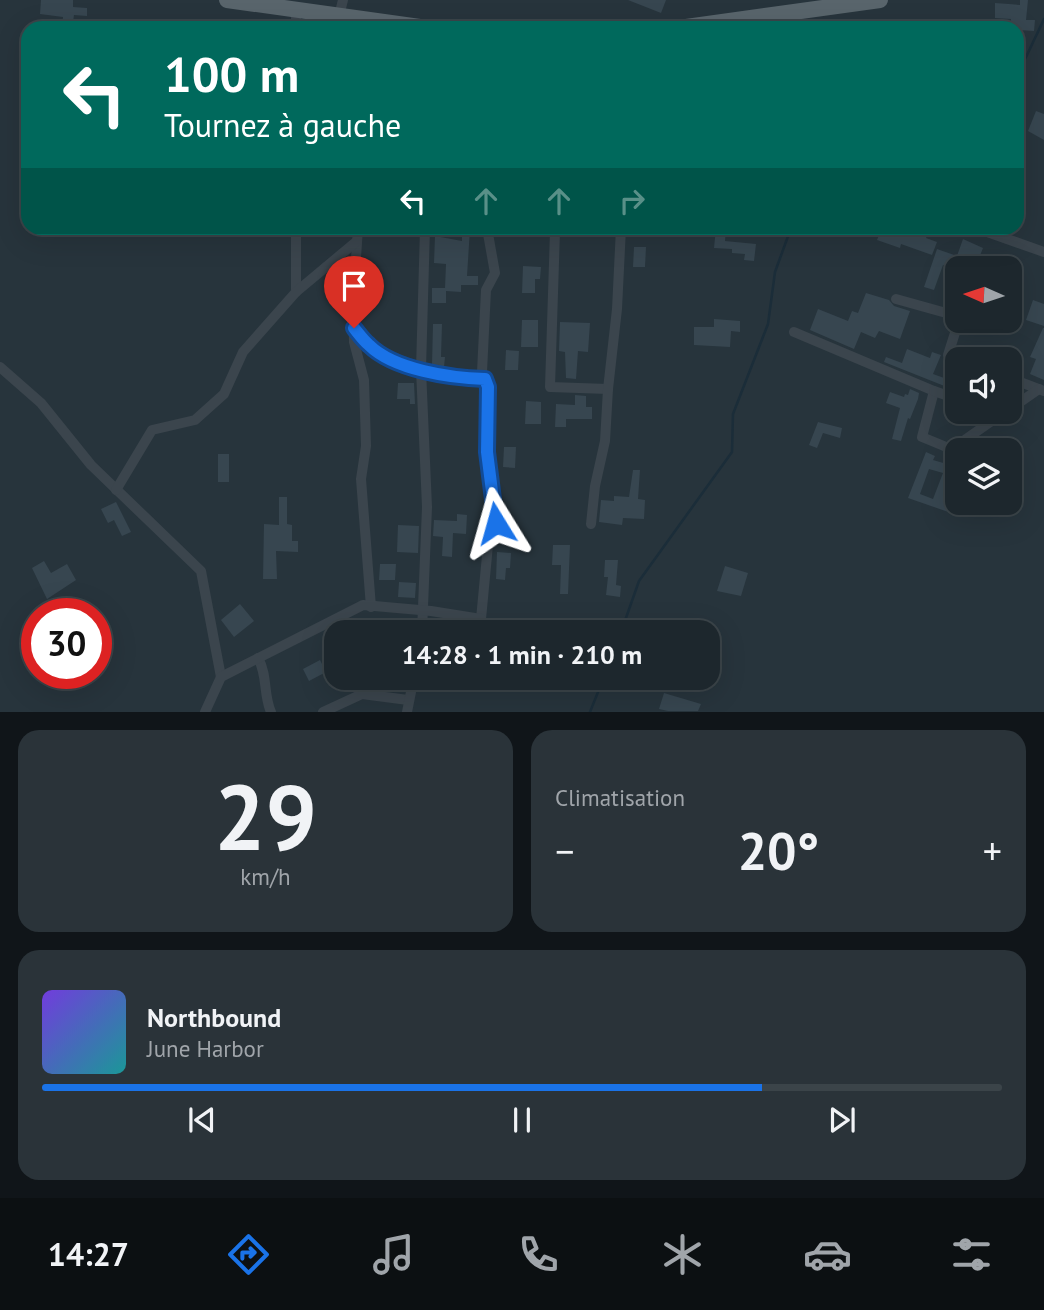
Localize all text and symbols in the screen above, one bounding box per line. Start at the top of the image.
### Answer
text: 100 m [164,42,299,106]
icon: left [49,49,140,140]
text: Tournez à gauche [164,104,401,146]
icon: left [394,182,432,220]
icon: ahead [467,182,505,220]
icon: ahead [540,182,578,220]
icon: right [613,182,651,220]
pin [324,256,384,328]
north arrow [945,256,1022,332]
map controls [945,256,1022,515]
icon: arrive [335,267,373,305]
button: sound [945,347,1022,424]
button: layers [945,438,1022,515]
position arrow [459,486,533,560]
speed limit sign: 30 [21,598,112,689]
text: 14:28 · 1 min · 210 m [402,638,642,671]
text: 29 [214,757,317,875]
text: Climatisation [555,783,685,812]
text: 20° [738,817,819,884]
text: − [555,826,574,875]
text: + [983,826,1002,875]
text: km/h [240,862,291,891]
text: Northbound [147,1001,281,1034]
text: June Harbor [147,1034,264,1063]
icon: previous [183,1101,221,1139]
icon: pause [503,1101,541,1139]
icon: next [823,1101,861,1139]
icon: directions [224,1230,273,1279]
icon: music [369,1230,418,1279]
icon: phone [514,1230,563,1279]
icon: climate [658,1230,707,1279]
icon: car [803,1230,852,1279]
icon: filters [947,1230,996,1279]
text: 14:27 [48,1233,129,1275]

